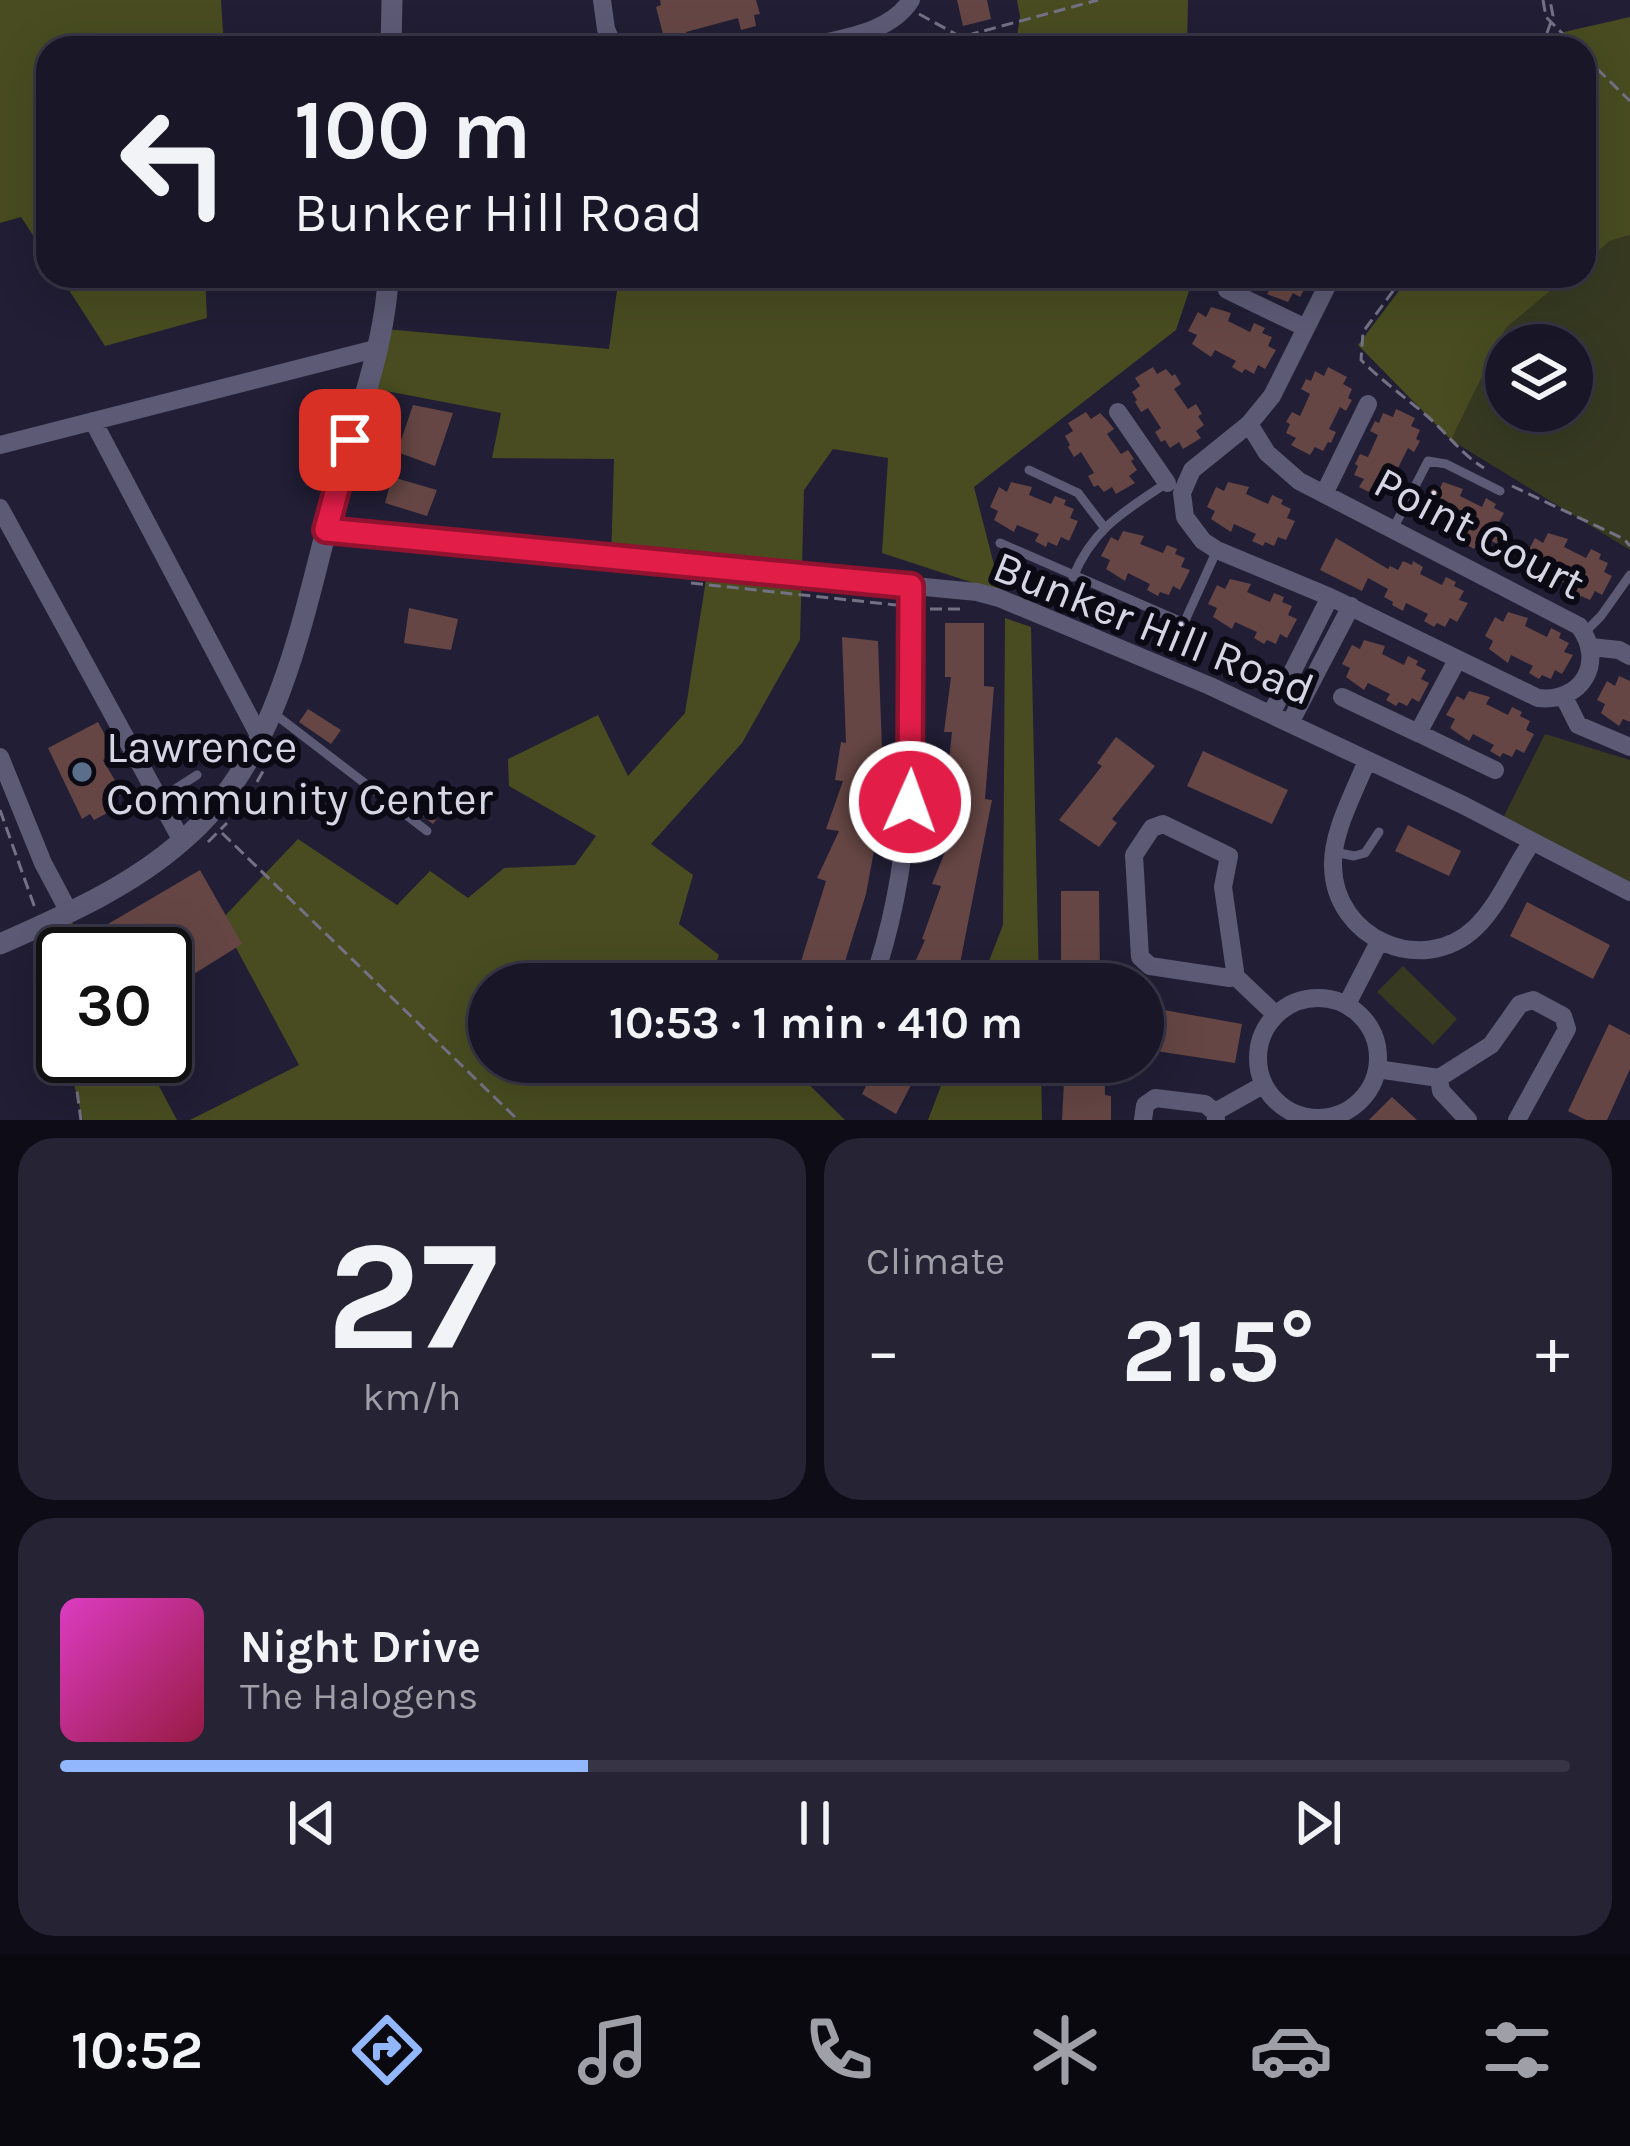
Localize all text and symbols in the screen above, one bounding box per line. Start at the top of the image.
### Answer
text: 100 m [294,81,531,179]
icon: left [96,84,252,240]
text: Bunker Hill Road [294,181,703,245]
map controls [1485,324,1593,432]
button: layers [1485,324,1593,432]
pin [299,389,401,491]
icon: arrive [317,407,383,473]
street label: Point Court [1366,456,1593,610]
street label: Bunker Hill Road [986,540,1321,716]
place label: Lawrence Community Center [106,721,494,826]
position arrow [847,739,973,865]
marker: Lawrence Community Center [69,759,95,785]
speed limit sign: 30 [36,927,192,1083]
text: 10:53 · 1 min · 410 m [609,997,1023,1049]
text: 27 [326,1205,498,1387]
text: Climate [866,1238,1005,1284]
text: 21.5° [1121,1298,1315,1404]
text: − [866,1312,901,1390]
text: + [1535,1312,1570,1390]
text: km/h [363,1374,461,1420]
text: Night Drive [240,1621,481,1673]
text: The Halogens [240,1673,478,1719]
icon: previous [279,1790,345,1856]
icon: pause [782,1790,848,1856]
icon: next [1285,1790,1351,1856]
icon: directions [345,2008,429,2092]
icon: music [571,2008,655,2092]
icon: phone [797,2008,881,2092]
icon: climate [1023,2008,1107,2092]
icon: car [1249,2008,1333,2092]
icon: filters [1475,2008,1559,2092]
text: 10:52 [71,2018,203,2082]

